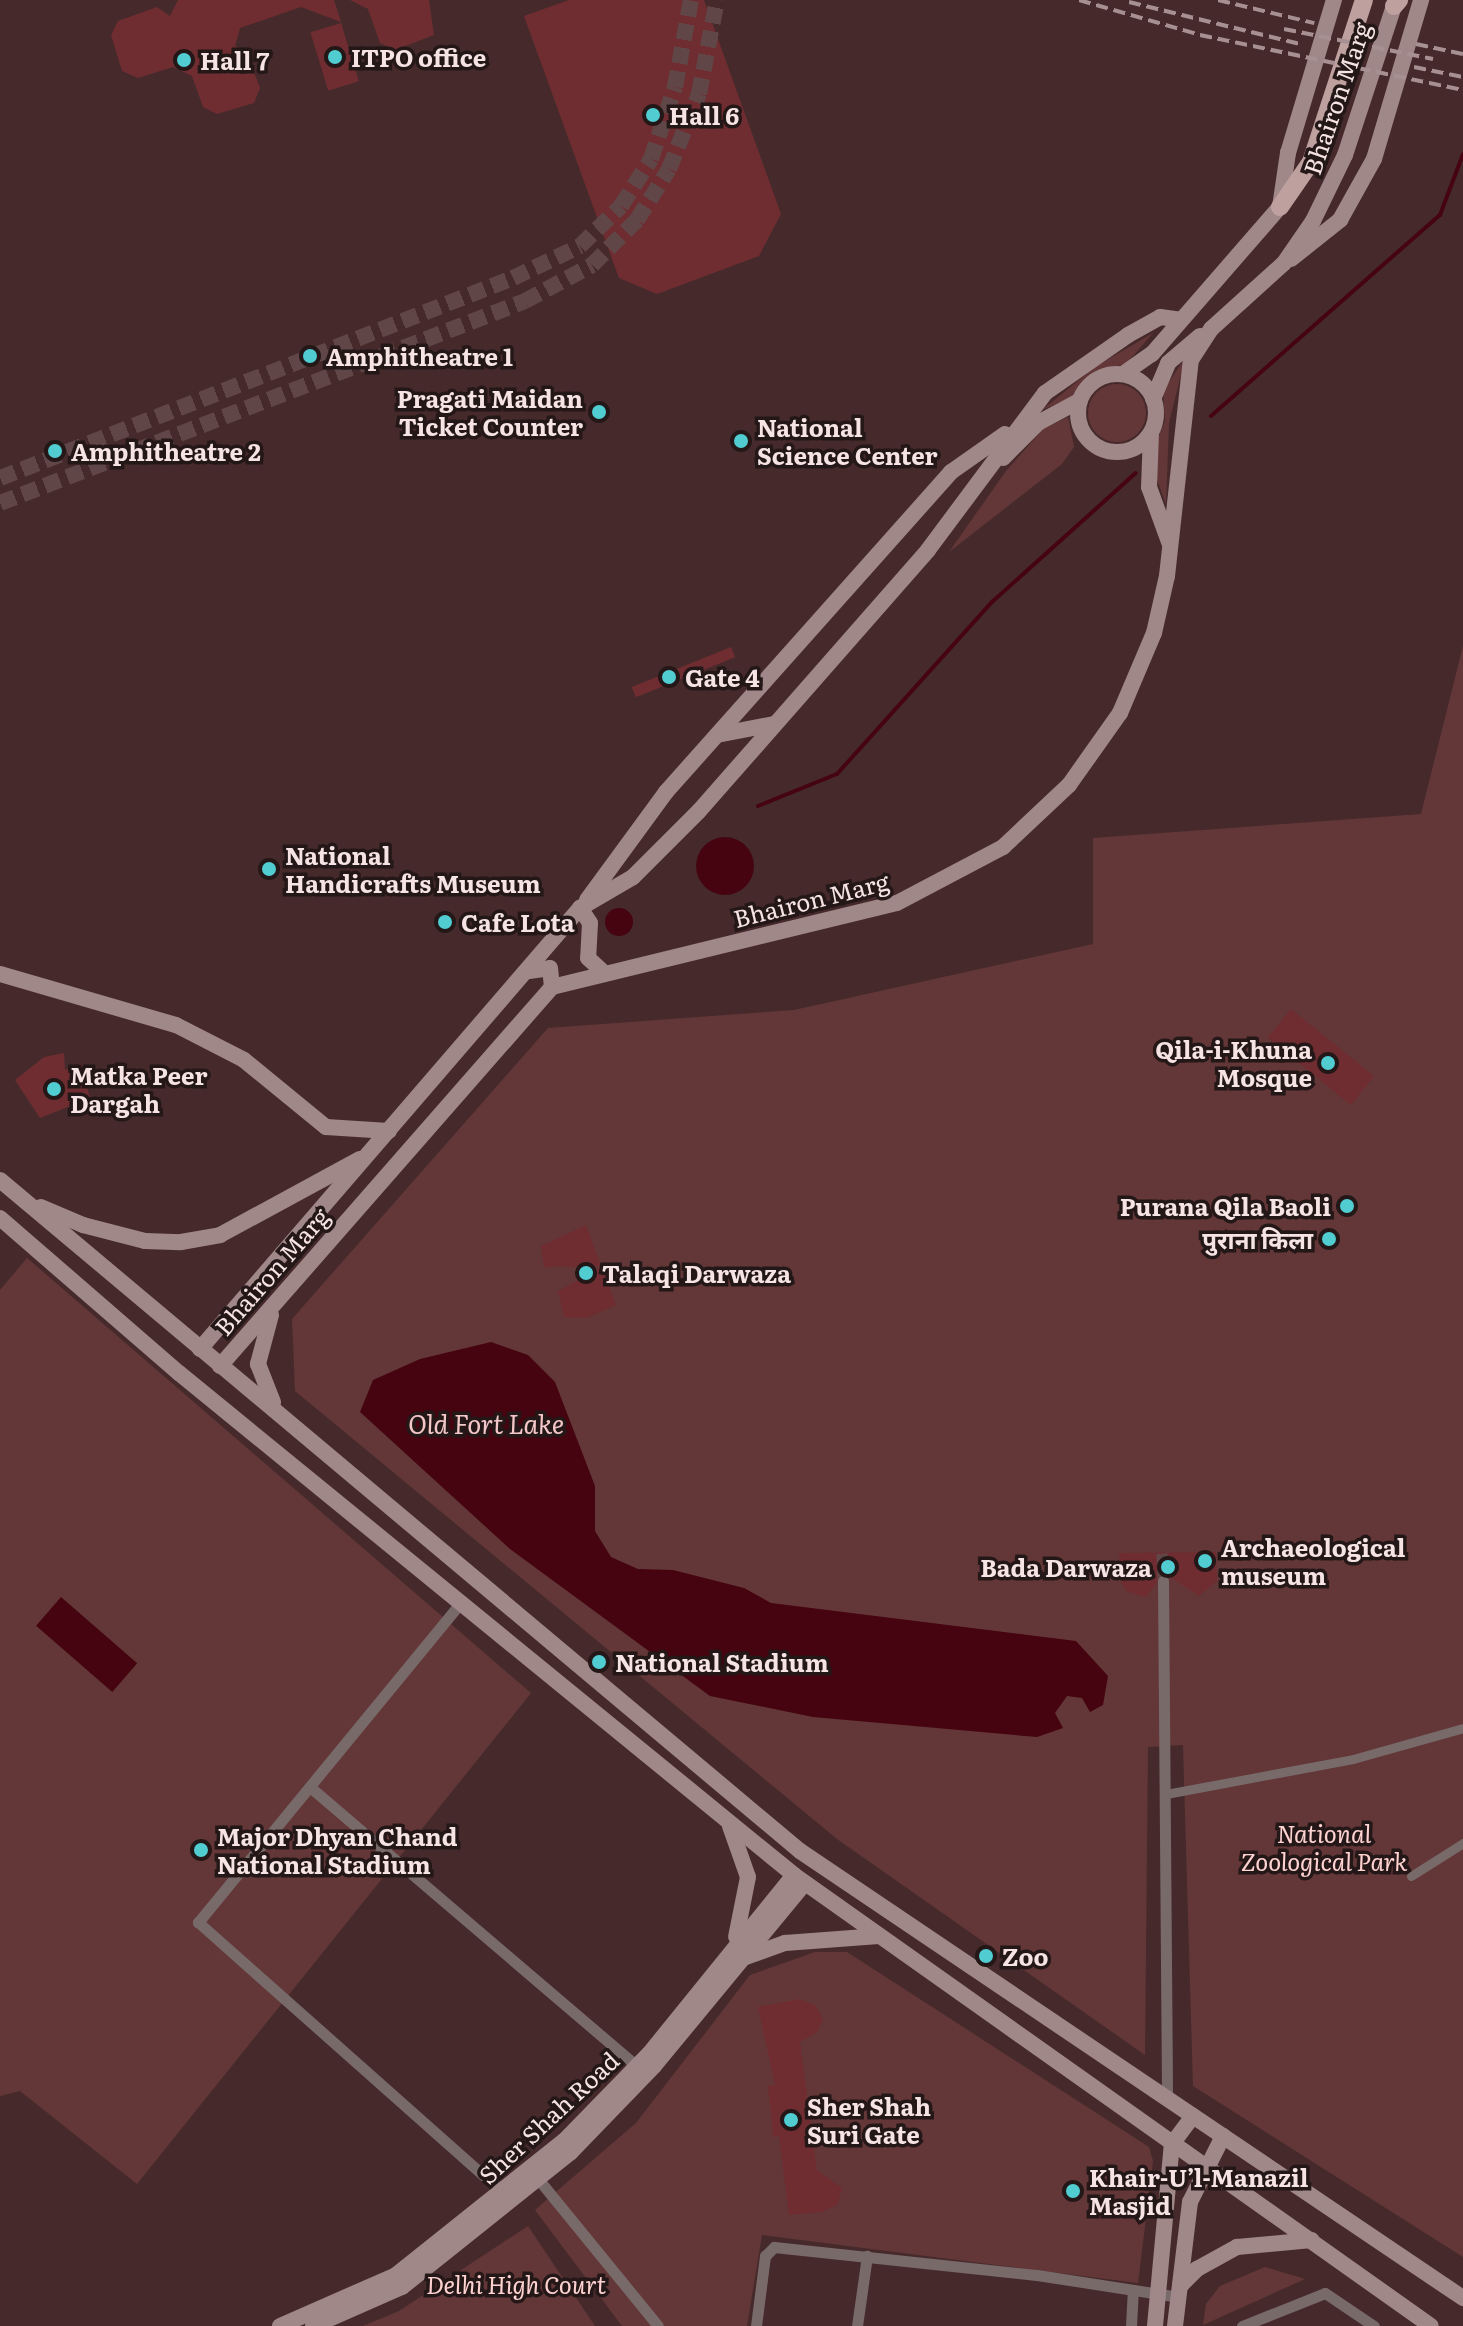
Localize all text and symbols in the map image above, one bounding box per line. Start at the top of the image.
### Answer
street label: Bhairon Marg [1296,18,1376,178]
place label: ITPO office [351,43,486,71]
place label: Hall 7 [200,46,269,74]
marker: ITPO office [326,48,344,66]
marker: Hall 7 [175,51,193,69]
place label: Hall 6 [669,101,739,129]
marker: Hall 6 [644,106,662,124]
place label: Amphitheatre 1 [326,342,513,370]
marker: Amphitheatre 1 [301,347,319,365]
place label: Pragati Maidan Ticket Counter [397,384,583,440]
marker: Pragati Maidan Ticket Counter [590,403,608,421]
place label: National Science Center [757,413,938,469]
marker: National Science Center [732,432,750,450]
place label: Amphitheatre 2 [71,437,261,465]
marker: Amphitheatre 2 [46,442,64,460]
place label: Gate 4 [685,663,760,691]
marker: Gate 4 [660,668,678,686]
place label: National Handicrafts Museum [285,841,541,897]
marker: National Handicrafts Museum [260,860,278,878]
street label: Bhairon Marg [730,866,892,932]
place label: Cafe Lota [461,908,575,936]
marker: Cafe Lota [436,913,454,931]
place label: Qila-i-Khuna Mosque [1155,1035,1312,1091]
marker: Qila-i-Khuna Mosque [1319,1054,1337,1072]
place label: Matka Peer Dargah [70,1061,207,1117]
marker: Matka Peer Dargah [45,1080,63,1098]
place label: Purana Qila Baoli [1120,1192,1331,1220]
marker: Purana Qila Baoli [1338,1197,1356,1215]
street label: Bhairon Marg [208,1201,334,1341]
place label: पुराना किला [1202,1225,1313,1253]
marker: पुराना किला [1320,1230,1338,1248]
place label: Talaqi Darwaza [602,1259,791,1287]
marker: Talaqi Darwaza [577,1264,595,1282]
water label: Old Fort Lake [408,1407,564,1439]
place label: Archaeological museum [1221,1533,1405,1589]
marker: Archaeological museum [1196,1552,1214,1570]
place label: Bada Darwaza [980,1553,1152,1581]
marker: Bada Darwaza [1159,1558,1177,1576]
place label: National Stadium [615,1648,829,1676]
marker: National Stadium [590,1653,608,1671]
park label: National Zoological Park [1241,1819,1407,1875]
place label: Major Dhyan Chand National Stadium [217,1822,457,1878]
marker: Major Dhyan Chand National Stadium [192,1841,210,1859]
place label: Zoo [1002,1942,1048,1970]
marker: Zoo [977,1947,995,1965]
street label: Sher Shah Road [472,2045,624,2189]
place label: Sher Shah Suri Gate [807,2092,931,2148]
marker: Sher Shah Suri Gate [782,2111,800,2129]
place label: Khair-U’l-Manazil Masjid [1089,2163,1308,2219]
marker: Khair-U’l-Manazil Masjid [1064,2182,1082,2200]
park label: Delhi High Court [426,2270,606,2298]

